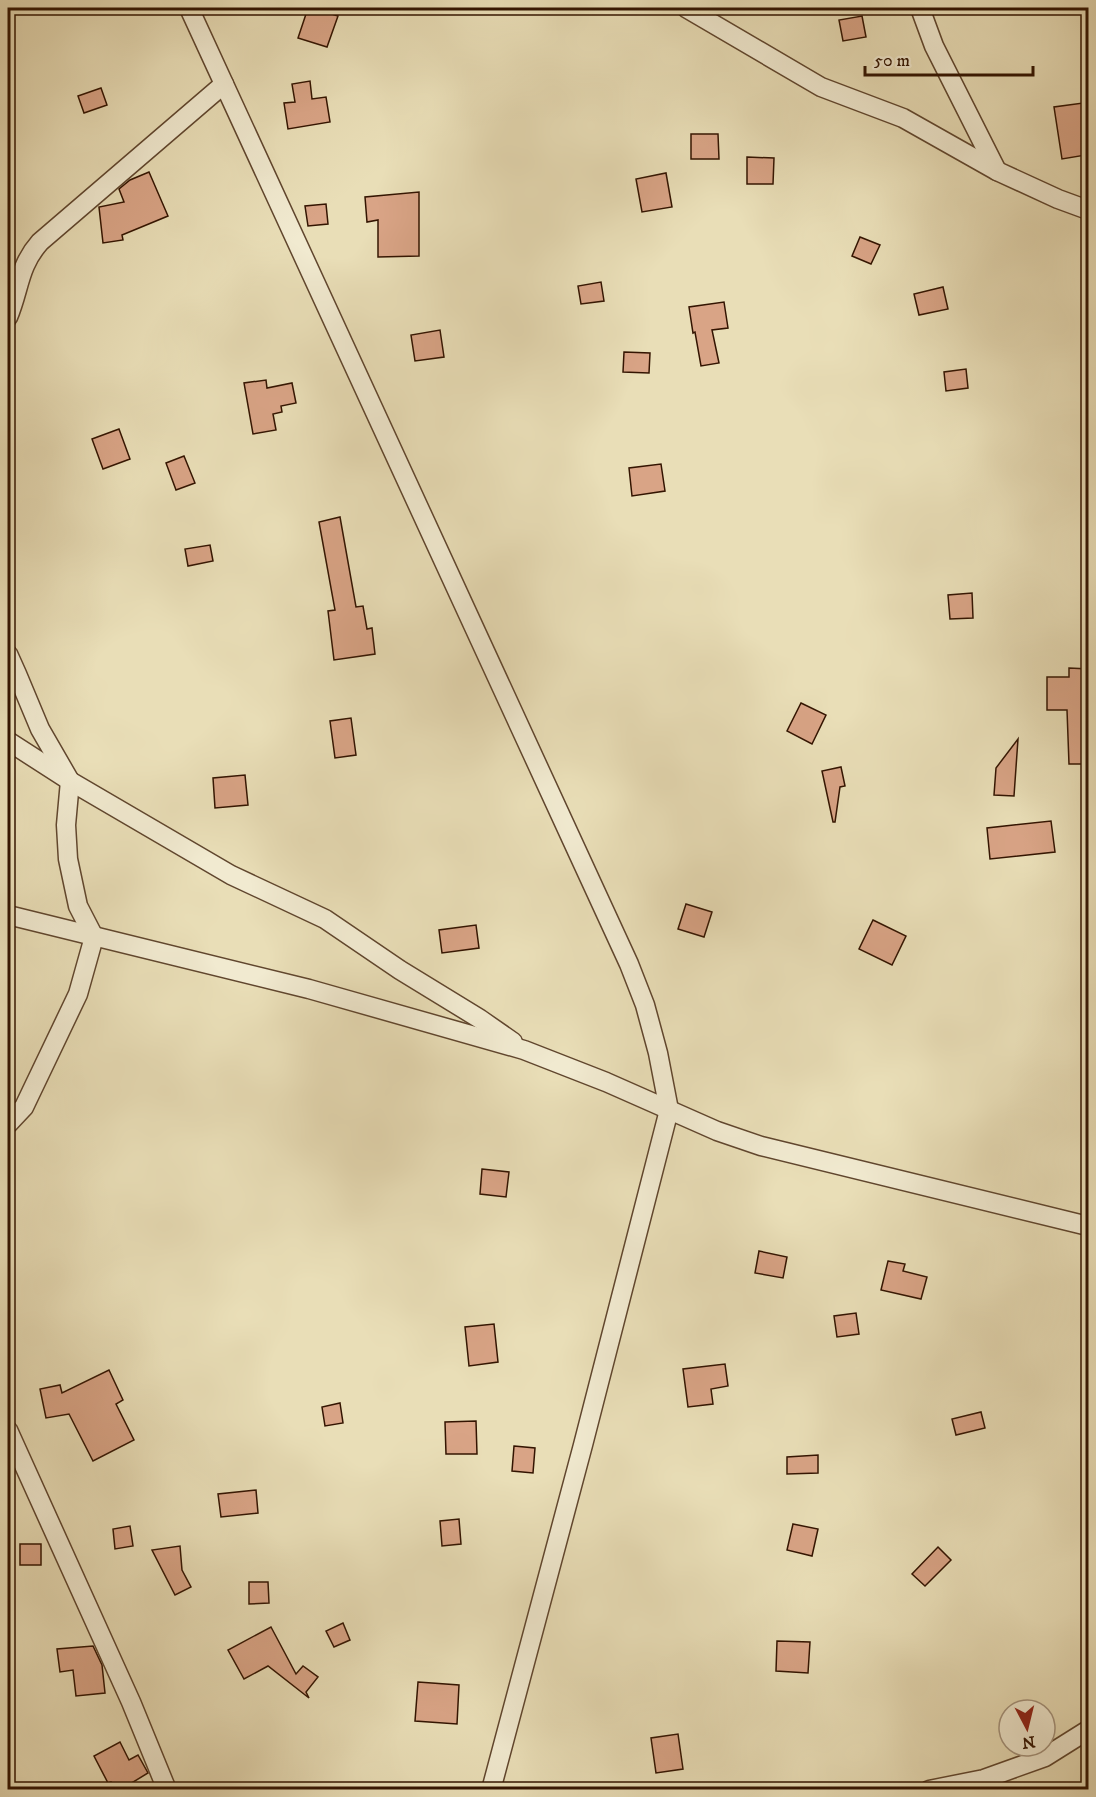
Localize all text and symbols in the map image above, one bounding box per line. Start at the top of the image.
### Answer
scale bar [865,39,1033,77]
text: 50 m [874,50,910,72]
north arrow [997,1698,1057,1758]
text: N [1021,1731,1036,1753]

